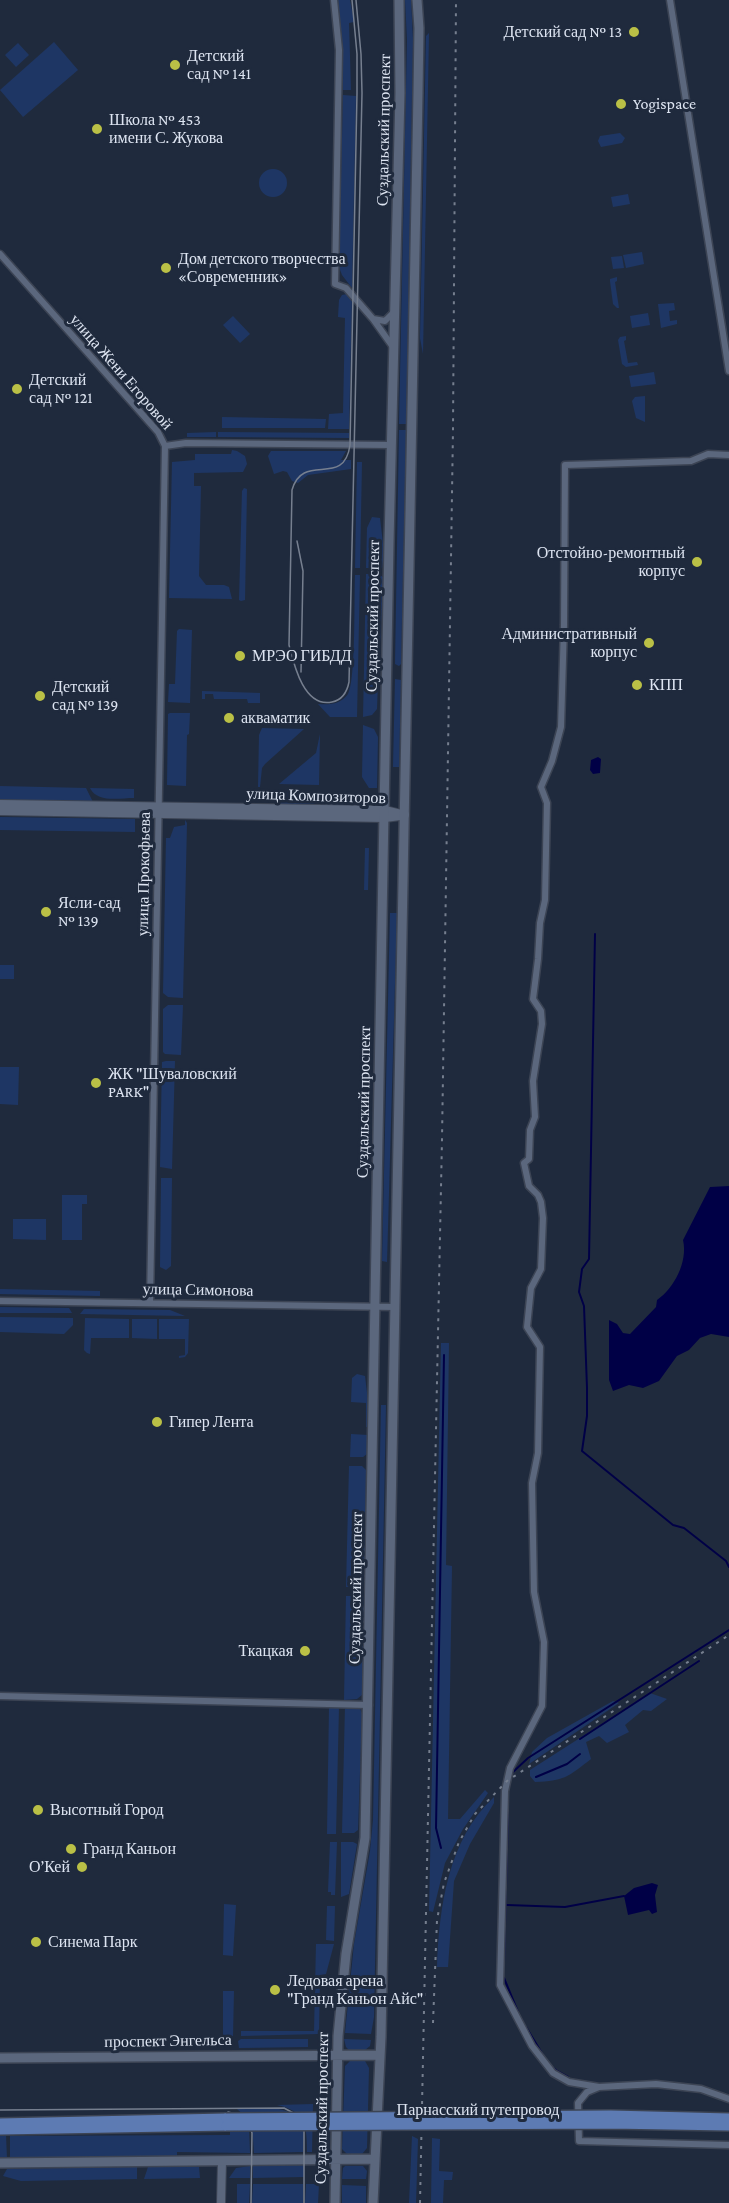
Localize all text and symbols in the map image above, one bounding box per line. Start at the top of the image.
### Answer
place label: Детский сад № 13 [503,22,622,42]
marker: Детский сад № 13 [627,25,641,39]
place label: Детский сад № 141 [187,46,251,84]
street label: Суздальский проспект [373,54,395,206]
marker: Детский сад № 141 [168,58,182,72]
place label: Yogispace [633,94,696,114]
marker: Yogispace [614,97,628,111]
place label: Школа № 453 имени С. Жукова [109,110,223,148]
marker: Школа № 453 имени С. Жукова [90,122,104,136]
place label: Дом детского творчества «Современник» [178,249,346,287]
marker: Дом детского творчества «Современник» [159,261,173,275]
street label: улица Жени Егоровой [65,310,177,434]
place label: Детский сад № 121 [29,370,93,408]
marker: Детский сад № 121 [10,382,24,396]
street label: Суздальский проспект [362,540,384,692]
place label: Отстойно-ремонтный корпус [537,543,685,581]
marker: Отстойно-ремонтный корпус [690,555,704,569]
place label: Административный корпус [502,624,637,662]
marker: Административный корпус [642,636,656,650]
place label: МРЭО ГИБДД [252,646,352,666]
marker: МРЭО ГИБДД [233,649,247,663]
place label: КПП [649,675,683,695]
place label: Детский сад № 139 [52,677,118,715]
marker: КПП [630,678,644,692]
marker: Детский сад № 139 [33,689,47,703]
place label: акваматик [241,708,310,728]
marker: акваматик [222,711,236,725]
street label: улица Композиторов [246,784,386,808]
street label: улица Прокофьева [133,812,155,936]
place label: Ясли-сад № 139 [58,893,121,931]
marker: Ясли-сад № 139 [39,905,53,919]
street label: Суздальский проспект [353,1026,375,1178]
place label: ЖК "Шуваловский PARK" [108,1064,237,1102]
marker: ЖК "Шуваловский PARK" [89,1076,103,1090]
street label: улица Симонова [142,1279,254,1301]
place label: Гипер Лента [169,1412,254,1432]
marker: Гипер Лента [150,1415,164,1429]
street label: Суздальский проспект [345,1512,367,1664]
place label: Ткацкая [238,1641,293,1661]
marker: Ткацкая [298,1644,312,1658]
place label: Высотный Город [50,1800,164,1820]
marker: Высотный Город [31,1803,45,1817]
place label: Гранд Каньон [83,1839,176,1859]
marker: Гранд Каньон [64,1842,78,1856]
place label: О’Кей [29,1857,70,1877]
marker: О’Кей [75,1860,89,1874]
place label: Синема Парк [48,1932,137,1952]
marker: Синема Парк [29,1935,43,1949]
place label: Ледовая арена "Гранд Каньон Айс" [287,1971,423,2009]
marker: Ледовая арена "Гранд Каньон Айс" [268,1983,282,1997]
street label: проспект Энгельса [104,2030,232,2052]
street label: Суздальский проспект [311,2032,333,2184]
street label: Парнасский путепровод [397,2100,559,2120]

